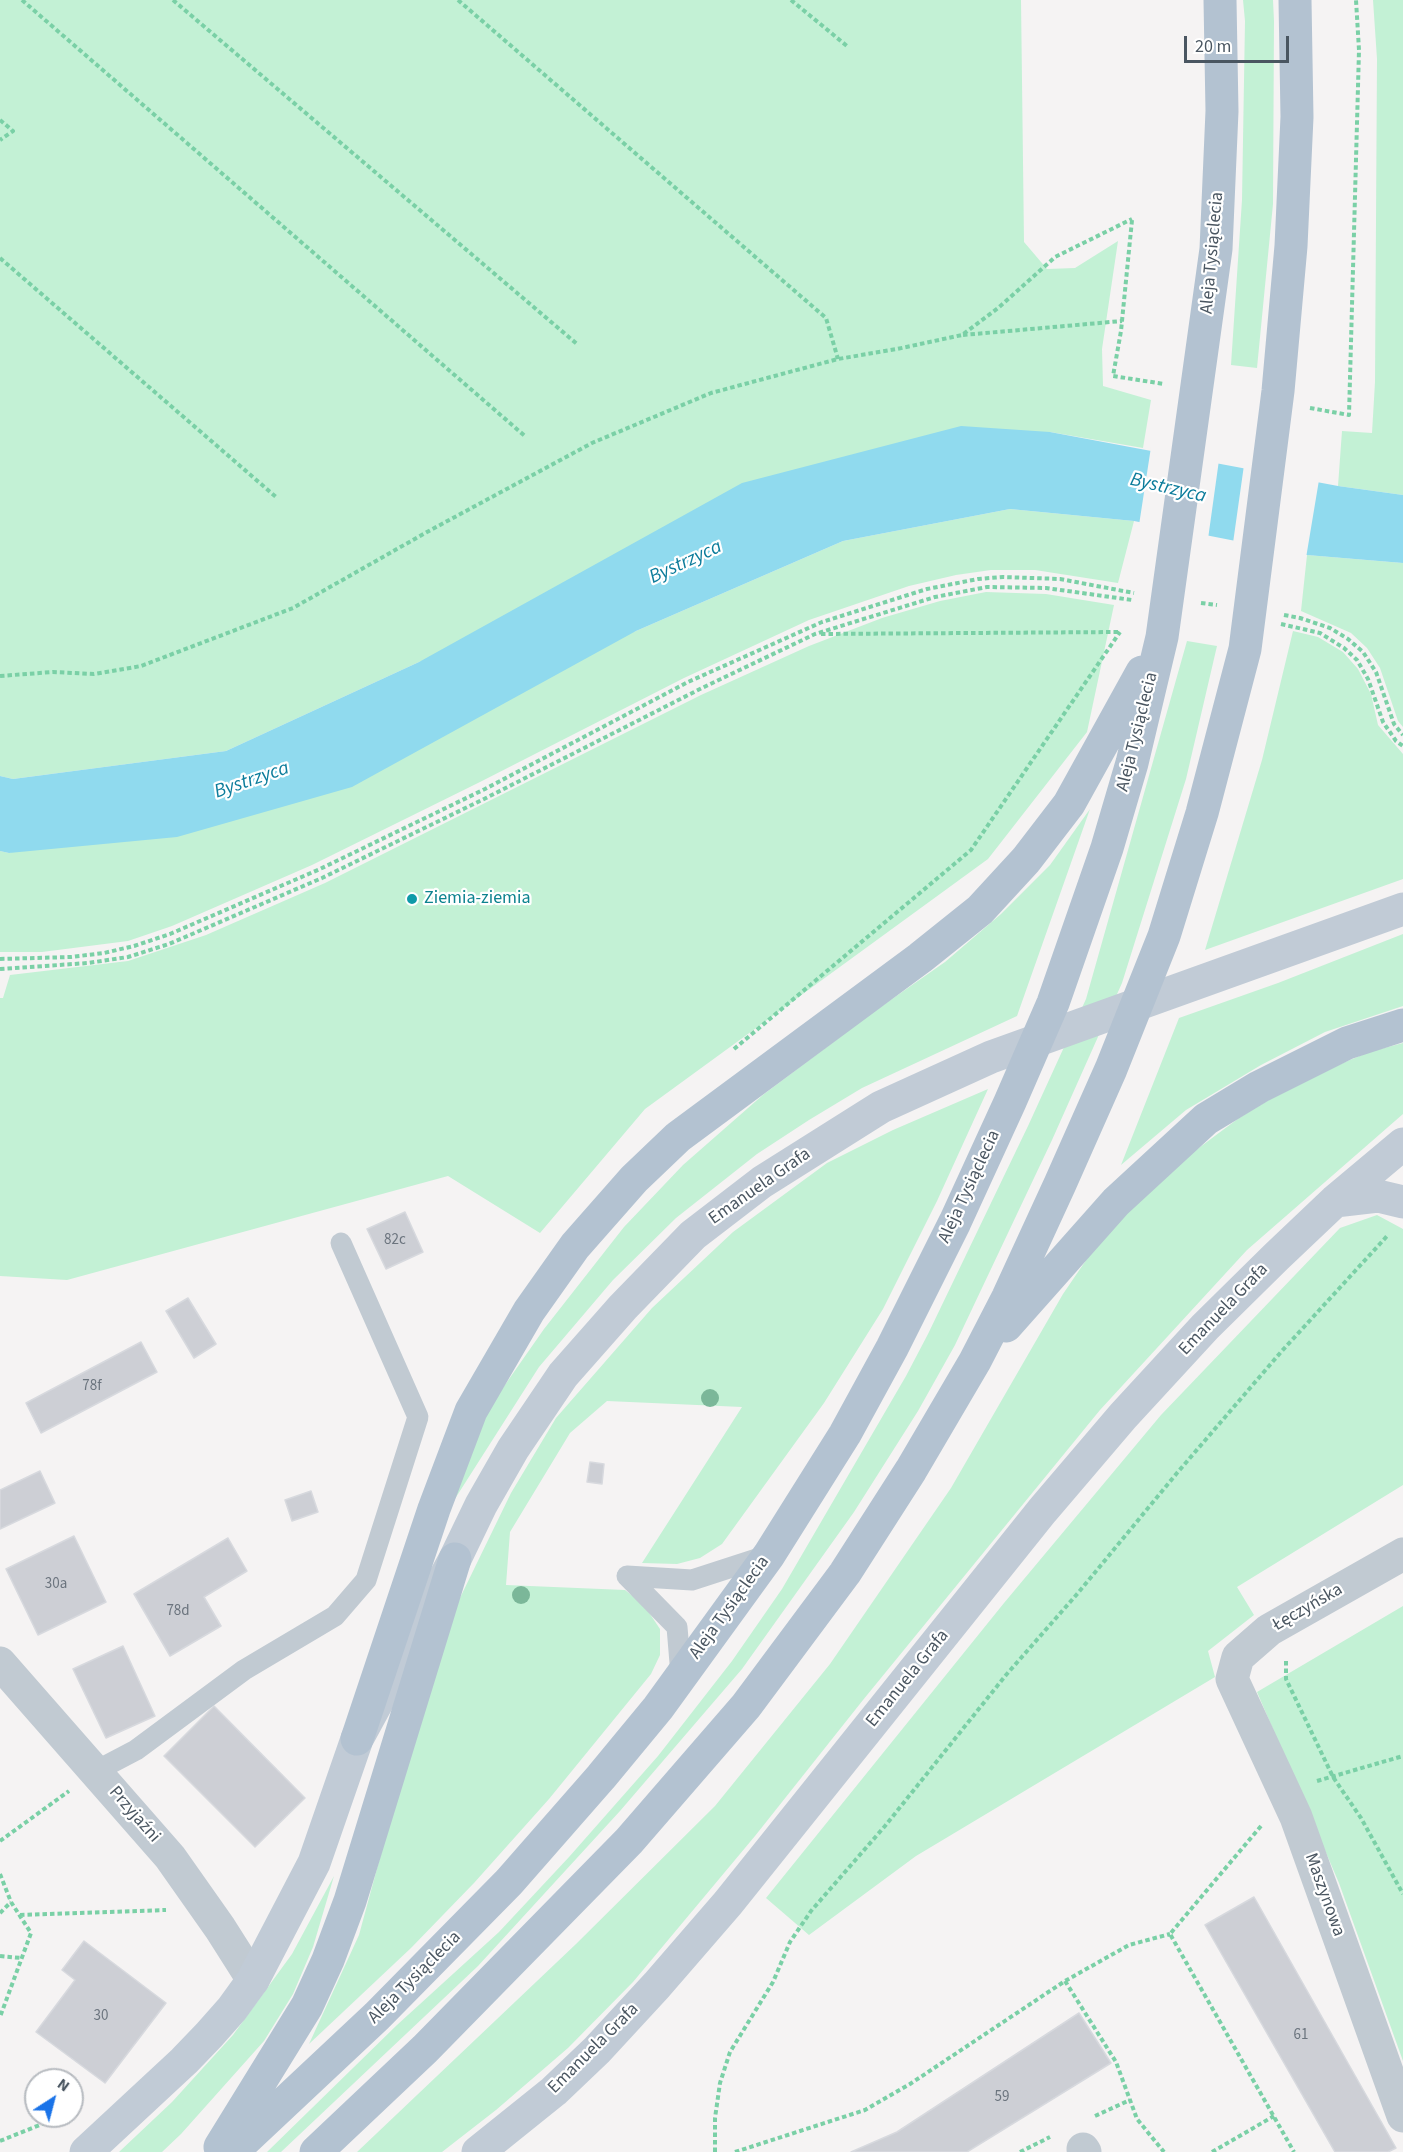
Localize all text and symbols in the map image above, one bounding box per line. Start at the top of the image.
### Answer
scale bar [1187,24,1292,62]
text: 20 m [1195,34,1231,59]
street label: Aleja Tysiąclecia [1197,191,1229,315]
water label: Bystrzyca [1128,469,1208,509]
water label: Bystrzyca [646,536,726,590]
street label: Aleja Tysiąclecia [1113,670,1163,794]
water label: Bystrzyca [211,757,293,805]
place label: Ziemia-ziemia [424,888,531,910]
marker: Ziemia-ziemia [405,892,419,906]
street label: Aleja Tysiąclecia [934,1127,1006,1247]
street label: Emanuela Grafa [705,1144,815,1230]
house number: 82c [384,1232,406,1250]
street label: Emanuela Grafa [1175,1260,1273,1360]
house number: 78f [82,1378,102,1396]
street label: Aleja Tysiąclecia [685,1552,775,1664]
house number: 30a [45,1576,67,1594]
street label: Łęczyńska [1269,1579,1347,1637]
house number: 78d [166,1603,190,1621]
street label: Emanuela Grafa [862,1626,954,1732]
street label: Przyjaźni [104,1782,164,1848]
street label: Maszynowa [1299,1850,1349,1940]
street label: Aleja Tysiąclecia [364,1927,466,2029]
street label: Emanuela Grafa [544,1999,644,2099]
house number: 30 [94,2008,108,2026]
house number: 61 [1294,2027,1308,2045]
north arrow [24,2068,84,2128]
text: N [53,2073,74,2097]
house number: 59 [995,2089,1009,2107]

